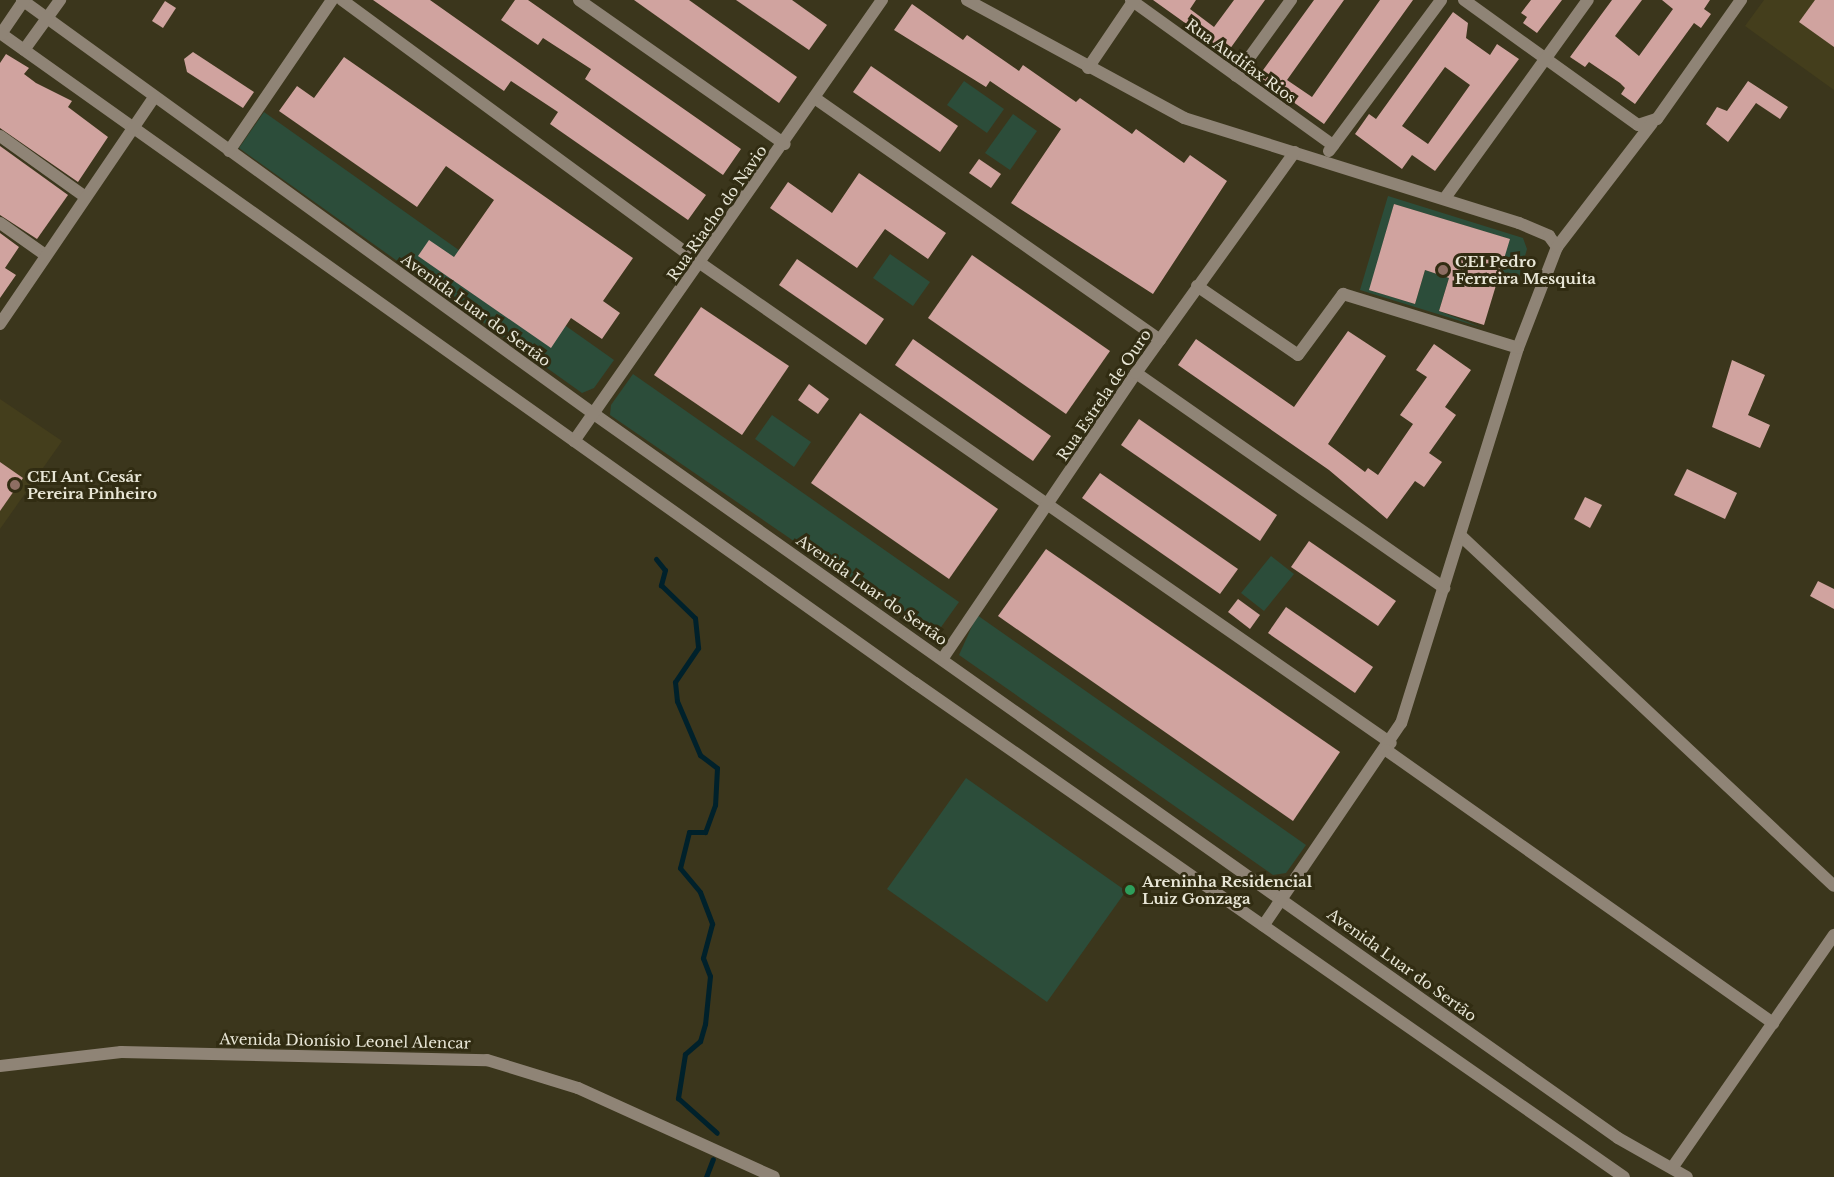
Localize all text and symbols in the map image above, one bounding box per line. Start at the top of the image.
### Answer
street label: Rua Audifax Rios [1182,15,1300,107]
street label: Rua Riacho do Navio [663,142,771,284]
street label: Avenida Luar do Sertão [398,250,554,370]
place label: CEI Pedro Ferreira Mesquita [1455,252,1596,287]
marker: CEI Pedro Ferreira Mesquita [1436,263,1450,277]
street label: Rua Estrela de Ouro [1053,326,1155,464]
place label: CEI Ant. Cesár Pereira Pinheiro [27,467,157,502]
marker: CEI Ant. Cesár Pereira Pinheiro [8,478,22,492]
street label: Avenida Luar do Sertão [793,531,951,649]
place label: Areninha Residencial Luiz Gonzaga [1142,872,1312,907]
marker: Areninha Residencial Luiz Gonzaga [1123,883,1137,897]
street label: Avenida Luar do Sertão [1324,905,1480,1025]
street label: Avenida Dionísio Leonel Alencar [219,1030,471,1052]

